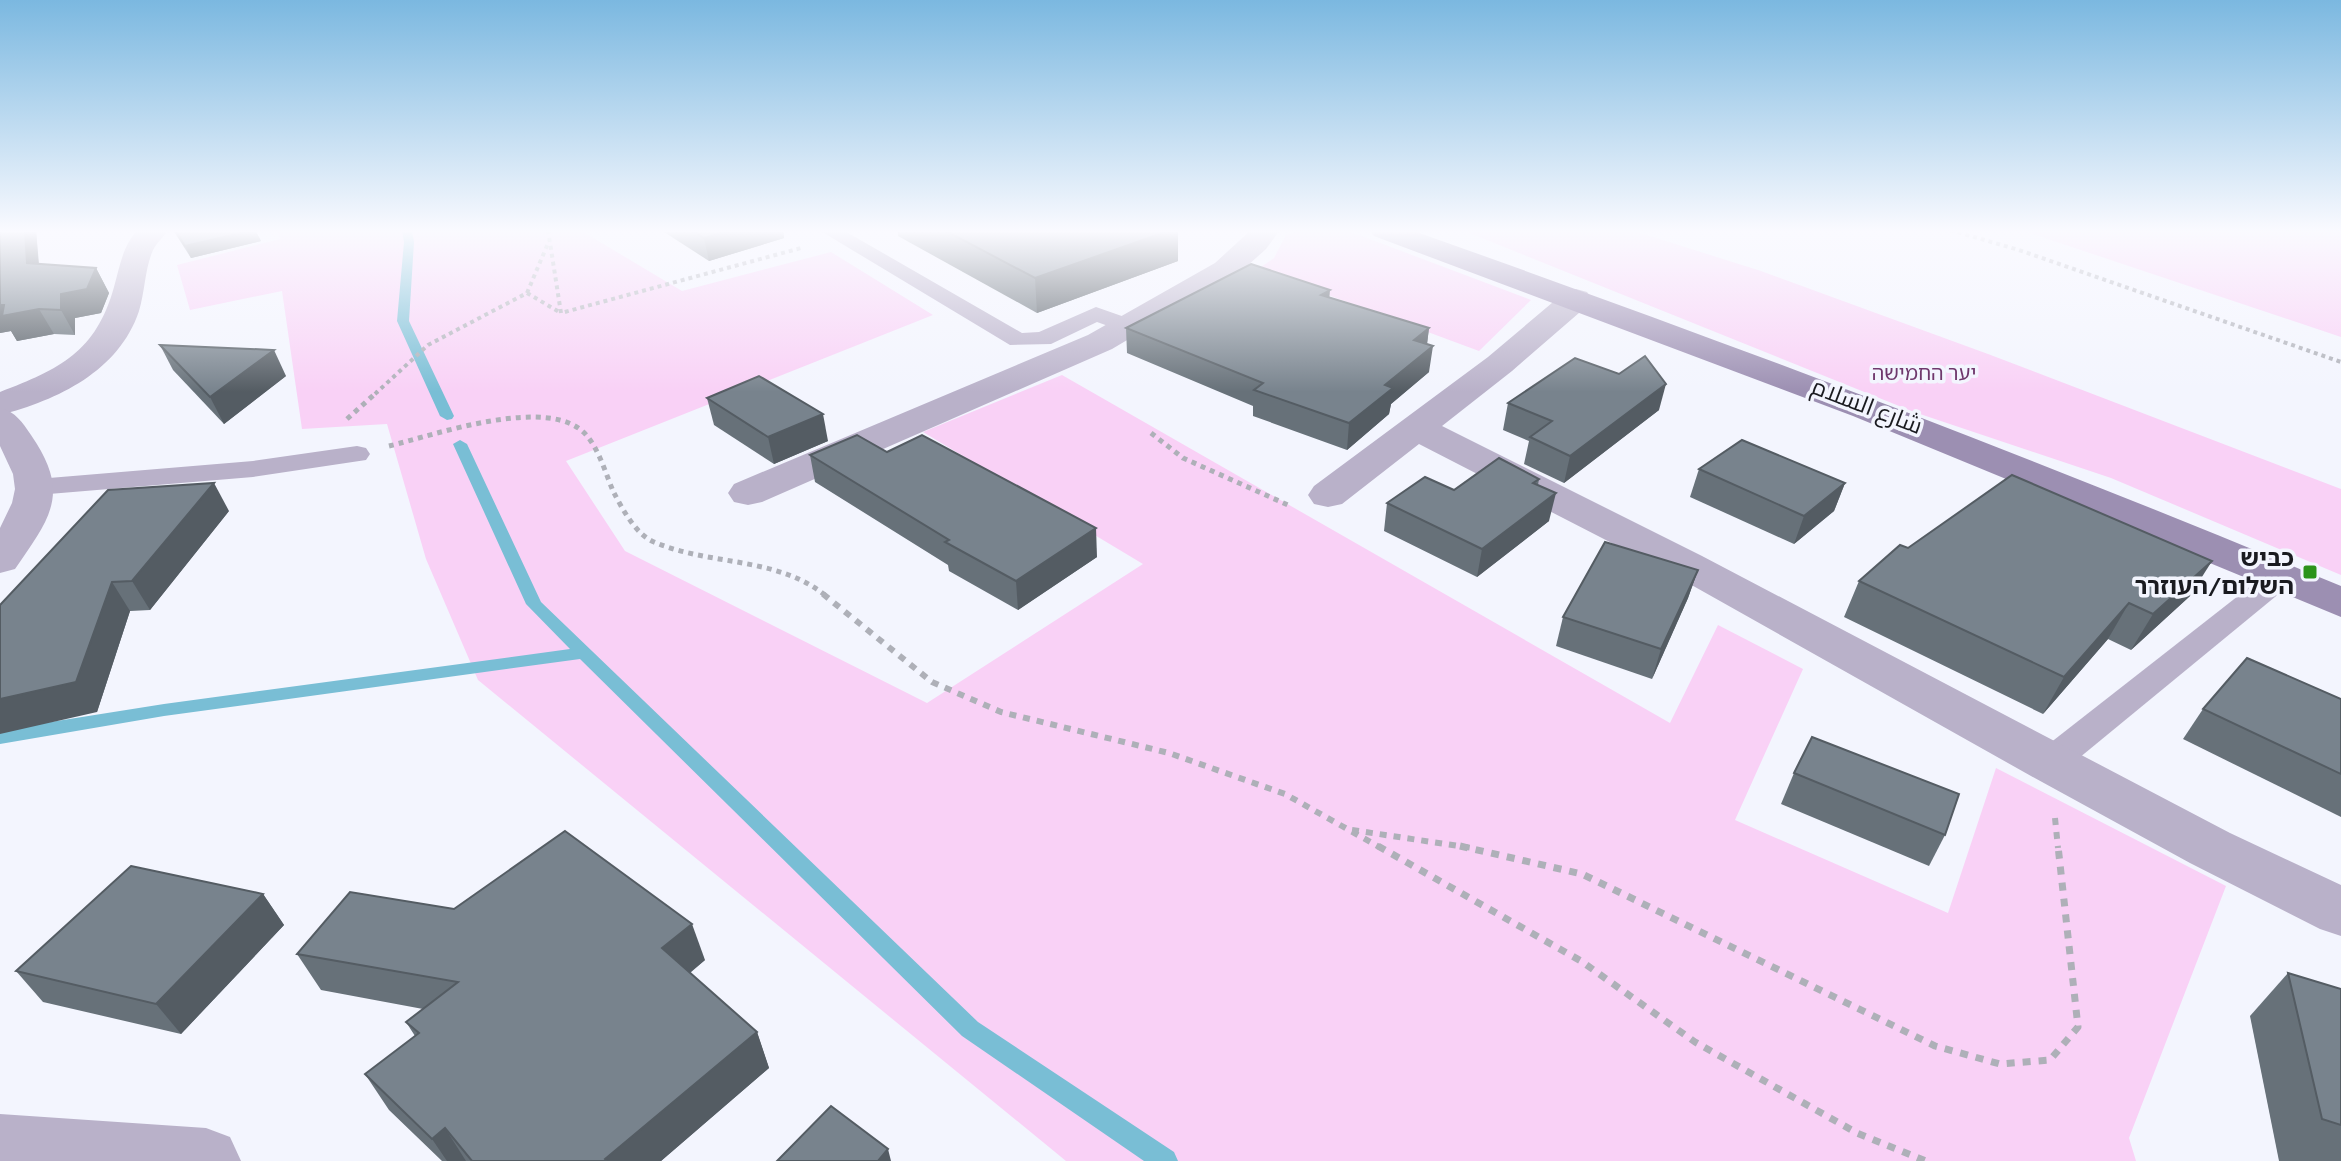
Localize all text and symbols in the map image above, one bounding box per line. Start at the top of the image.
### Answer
park label: יער החמישה [1872,360,1976,384]
street label: شارع السلام [1807,370,1927,442]
place label: כביש השלום/העוזרר [2135,542,2294,599]
marker: כביש השלום/העוזרר [2301,563,2319,581]

